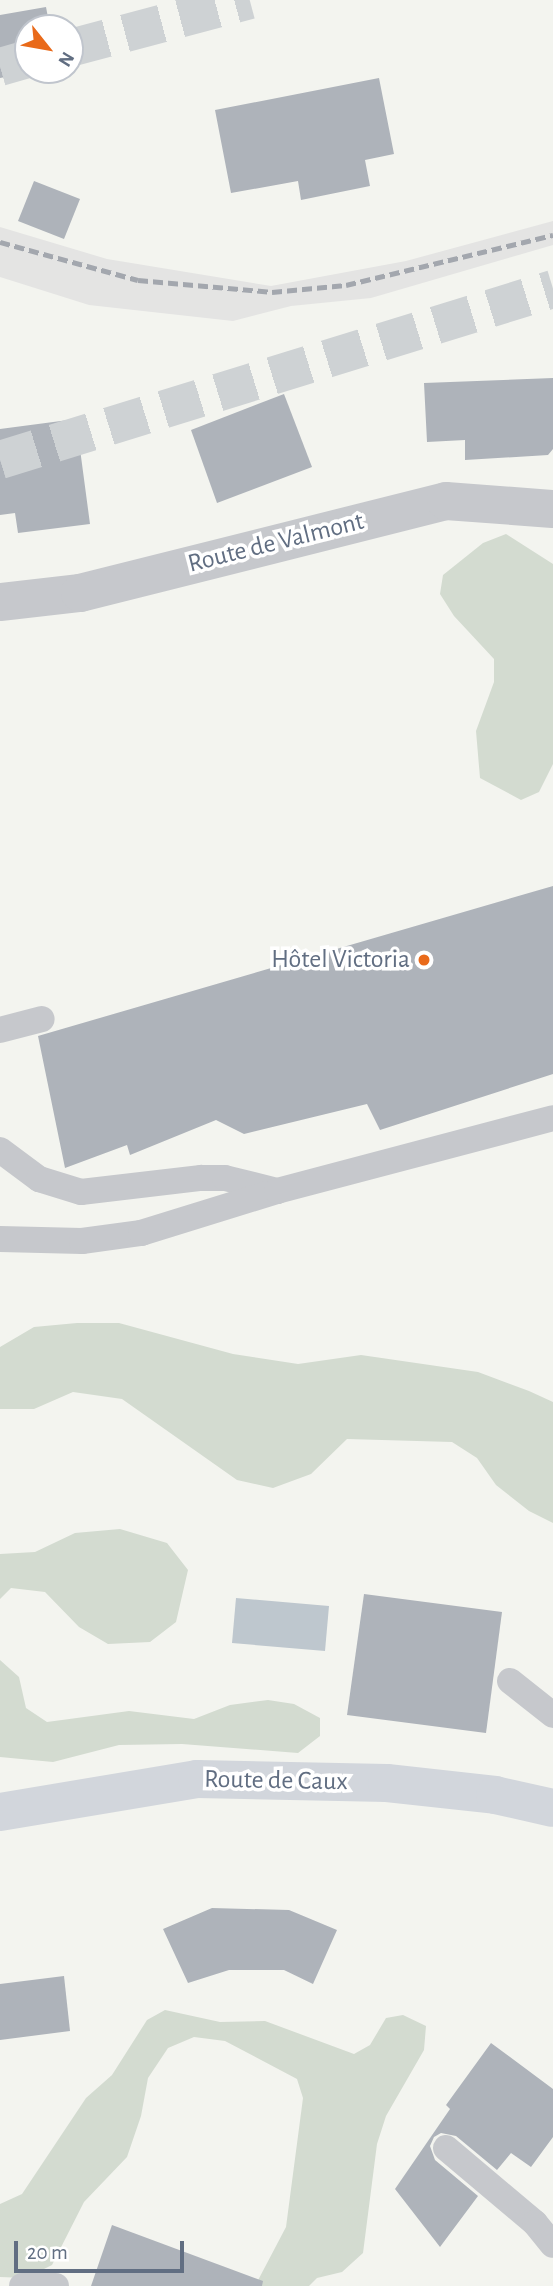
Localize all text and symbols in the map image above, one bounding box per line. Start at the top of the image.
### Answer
north arrow [14,14,84,84]
text: N [54,48,77,70]
street label: Route de Valmont [185,506,367,580]
place label: Hôtel Victoria [271,944,410,976]
marker: Hôtel Victoria [416,952,432,968]
street label: Route de Caux [204,1764,348,1798]
scale bar [18,2226,187,2270]
text: 20 m [27,2242,68,2263]

